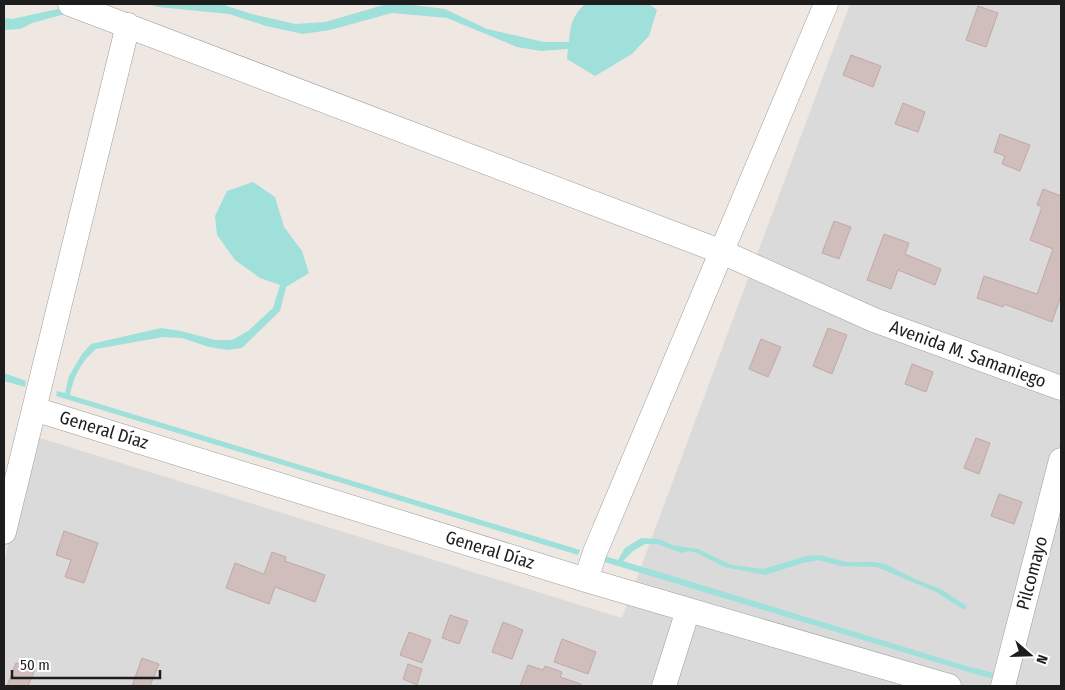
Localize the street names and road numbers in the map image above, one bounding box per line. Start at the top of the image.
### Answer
street label: Avenida M. Samaniego [887,315,1049,393]
street label: General Díaz [57,406,151,454]
street label: General Díaz [443,526,537,574]
street label: Pilcomayo [1012,534,1052,612]

